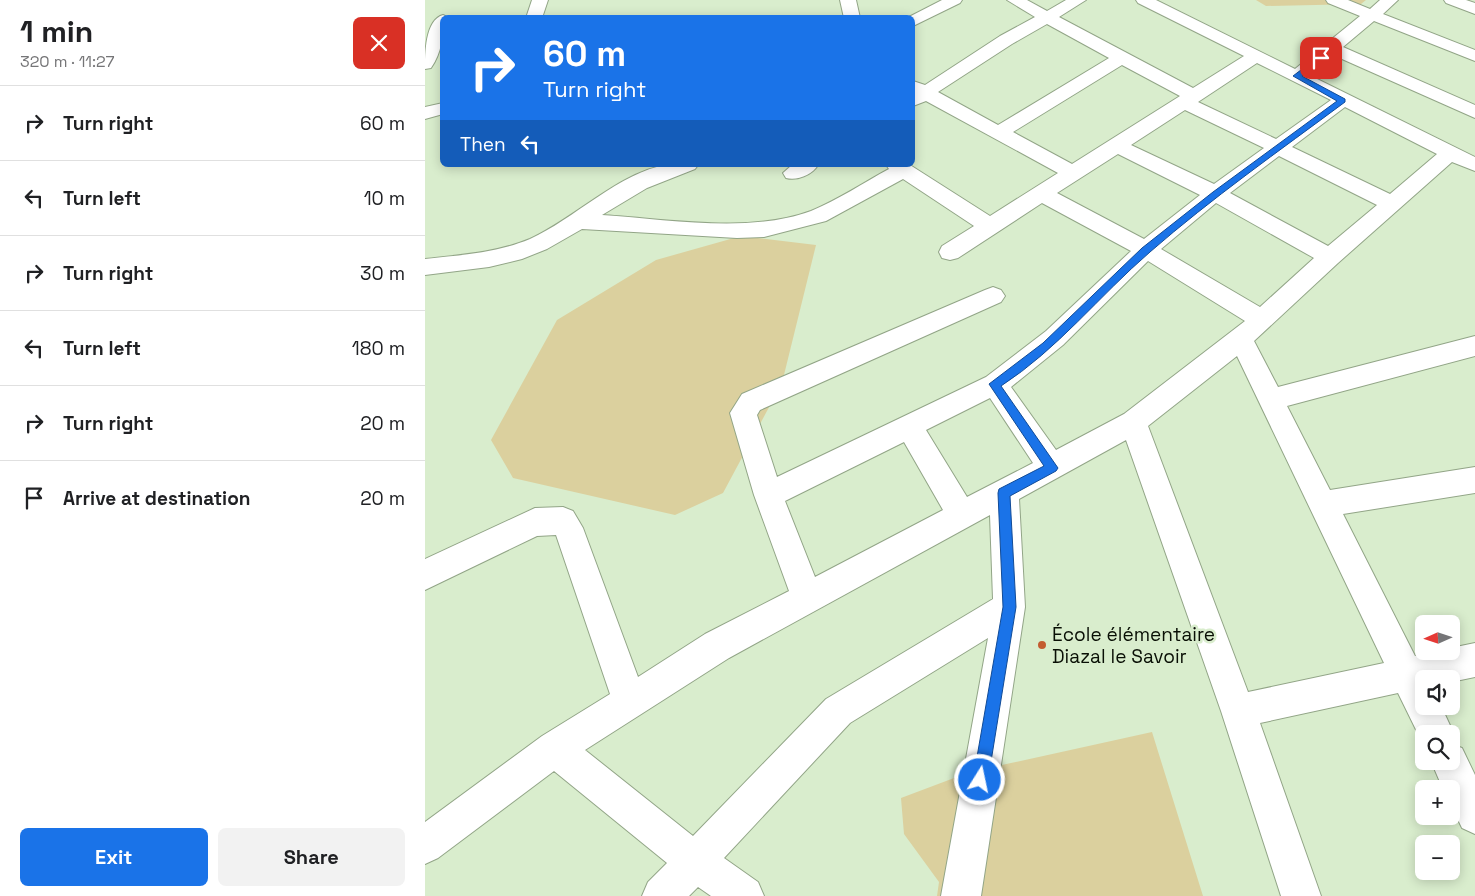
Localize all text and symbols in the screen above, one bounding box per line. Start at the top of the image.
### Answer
text: 1 min [20,12,93,51]
button: close [353,17,405,69]
text: 60 m [543,32,626,76]
icon: right [460,35,525,100]
pin [1300,37,1342,79]
icon: arrive [1307,44,1335,72]
text: 320 m · 11:27 [20,51,115,72]
text: Turn right [543,75,646,103]
icon: right [20,109,48,137]
text: Turn right [63,111,153,136]
text: 60 m [360,111,405,136]
icon: left [516,130,544,158]
text: Then [460,132,506,157]
icon: left [20,184,48,212]
text: Turn left [63,186,141,211]
text: 10 m [364,186,405,211]
icon: right [20,259,48,287]
text: Turn right [63,261,153,286]
text: 30 m [360,261,405,286]
icon: left [20,334,48,362]
text: Turn left [63,336,141,361]
text: 180 m [352,336,405,361]
icon: right [20,409,48,437]
text: Turn right [63,411,153,436]
text: 20 m [360,411,405,436]
icon: arrive [20,484,48,512]
text: Arrive at destination [63,486,251,511]
text: 20 m [360,486,405,511]
north arrow [1415,615,1460,660]
map controls [1415,615,1460,880]
place label: École élémentaire Diazal le Savoir [1052,622,1215,669]
marker: École élémentaire Diazal le Savoir [1036,639,1048,651]
button: sound [1415,670,1460,715]
button: search [1415,725,1460,770]
position arrow [953,753,1005,805]
button: + [1415,780,1460,825]
button: Exit [20,828,208,886]
button: Share [218,828,405,886]
button: − [1415,835,1460,880]

